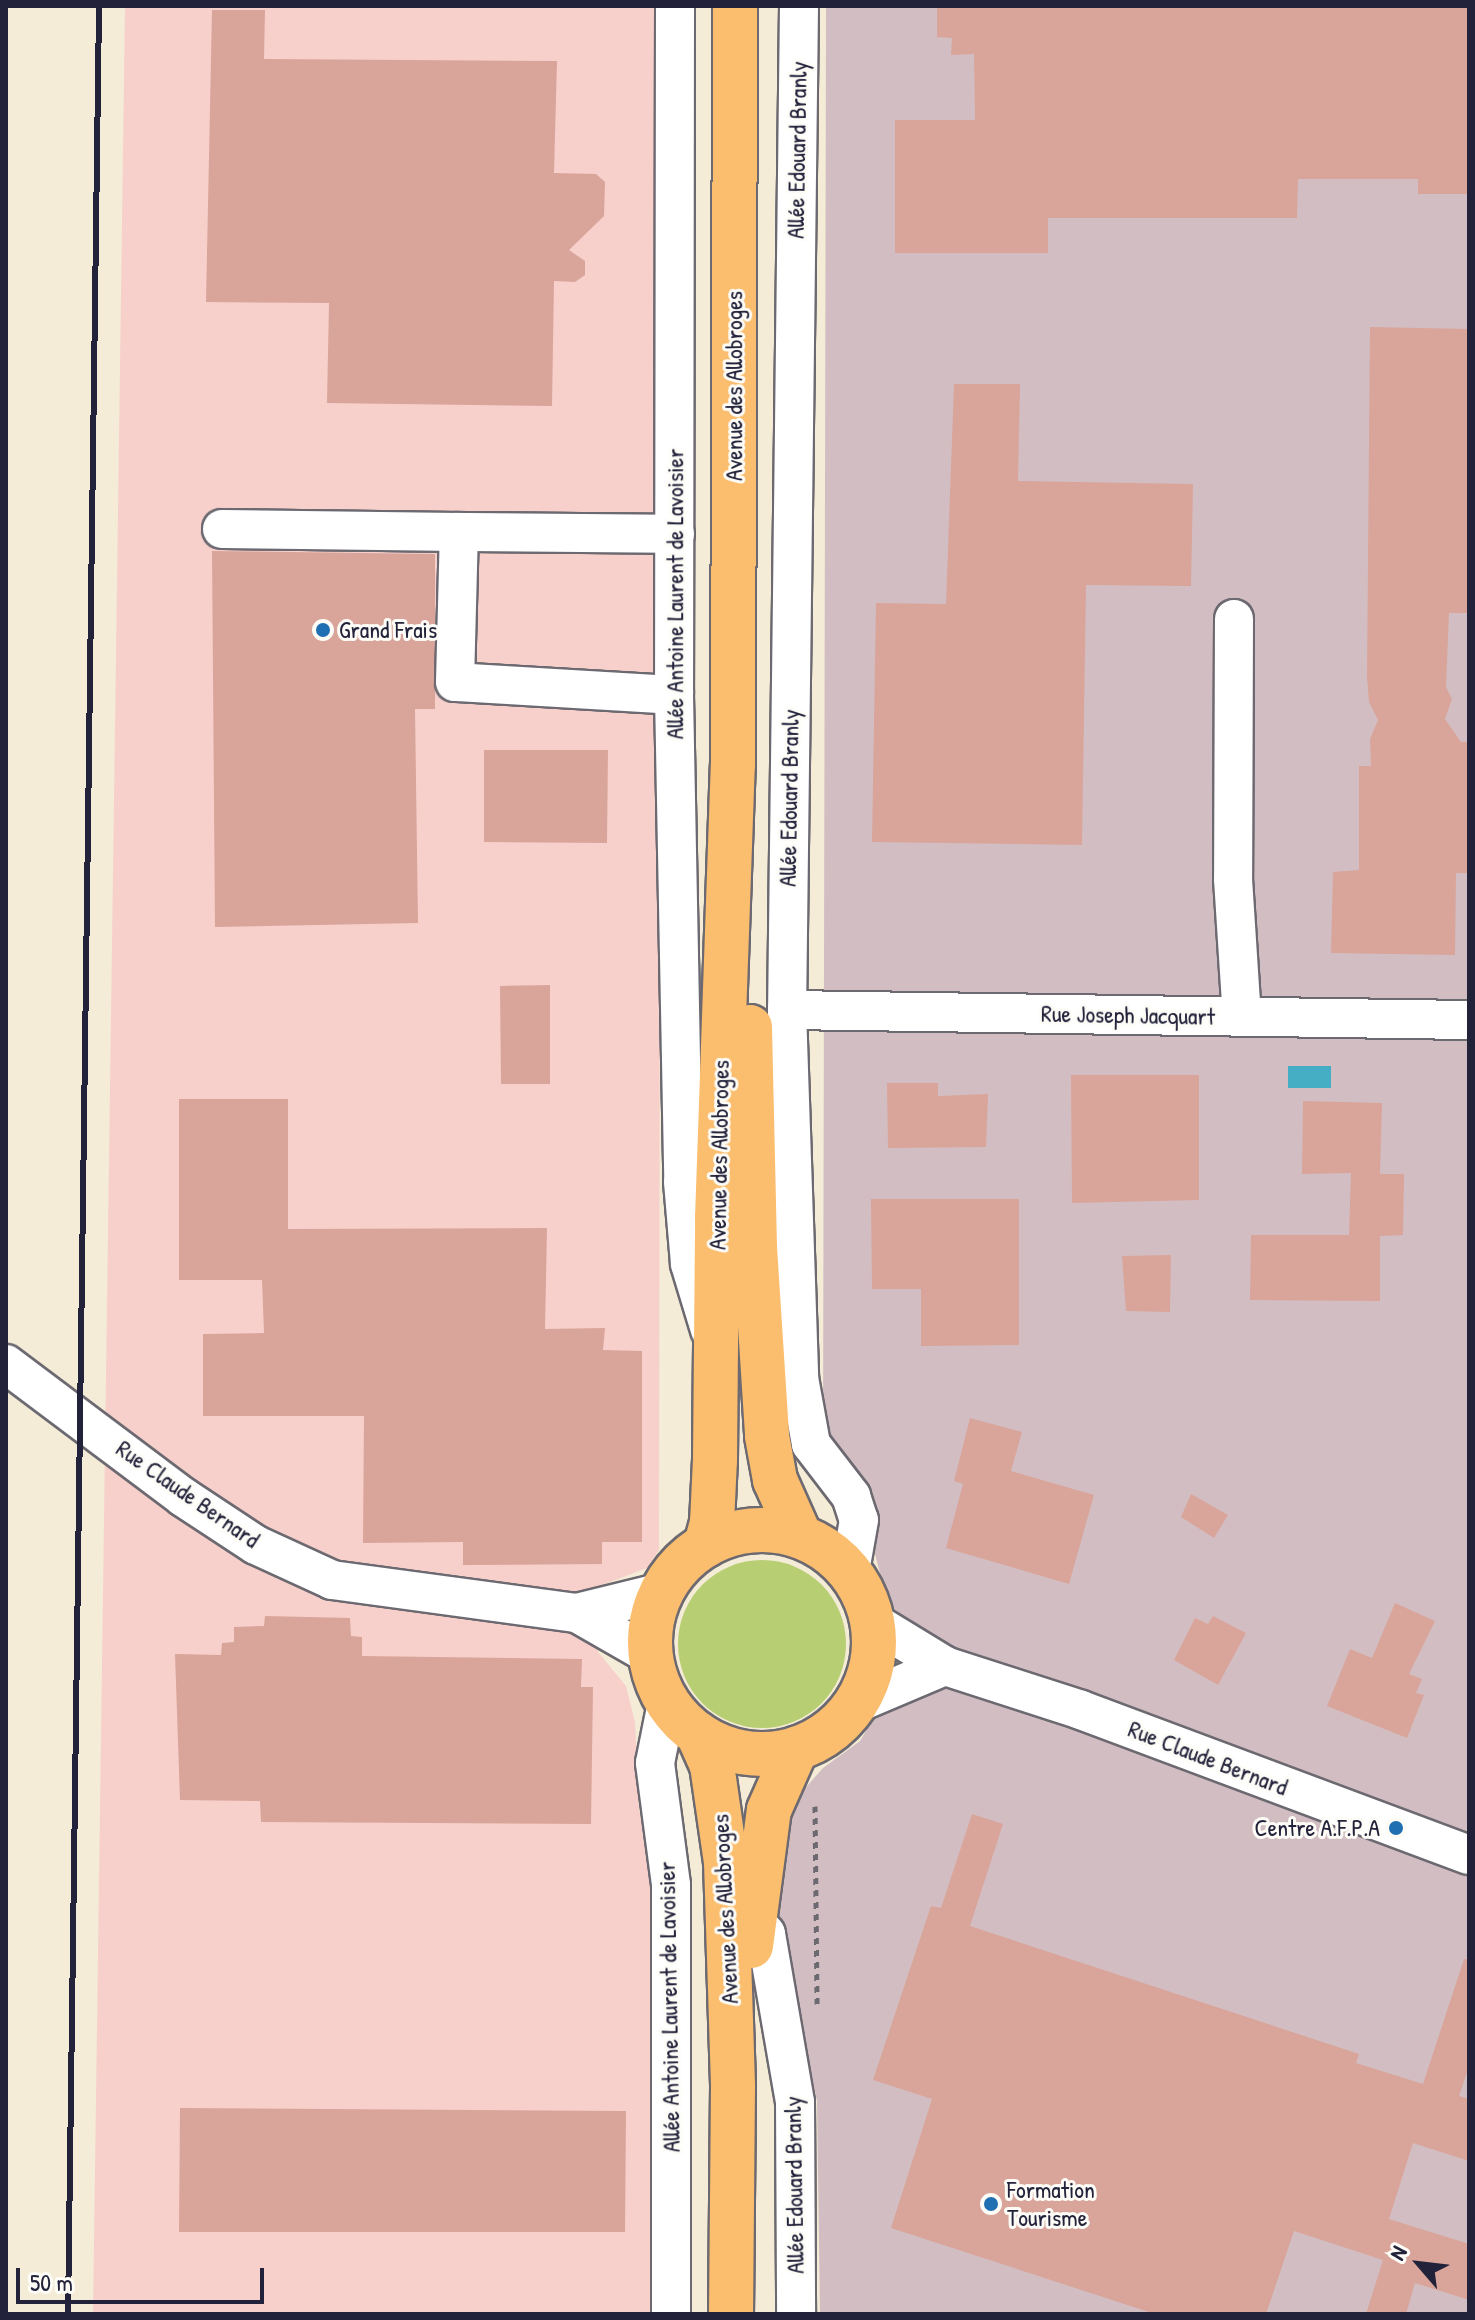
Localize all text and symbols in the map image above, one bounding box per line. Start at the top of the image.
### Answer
street label: Allée Edouard Branly [781,61,813,239]
street label: Avenue des Allobroges [720,291,748,481]
street label: Allée Antoine Laurent de Lavoisier [661,449,689,739]
place label: Grand Frais [339,616,437,644]
marker: Grand Frais [314,621,332,639]
street label: Allée Edouard Branly [773,709,805,887]
street label: Rue Joseph Jacquart [1041,999,1215,1031]
street label: Avenue des Allobroges [703,1060,735,1250]
street label: Rue Claude Bernard [111,1434,265,1554]
street label: Rue Claude Bernard [1124,1714,1292,1802]
street label: Avenue des Allobroges [706,1813,744,2005]
place label: Centre A.F.P.A [1255,1814,1380,1842]
marker: Centre A.F.P.A [1387,1819,1405,1837]
street label: Allée Antoine Laurent de Lavoisier [652,1861,686,2153]
street label: Allée Edouard Branly [778,2096,810,2274]
place label: Formation Tourisme [1007,2176,1095,2232]
marker: Formation Tourisme [982,2195,1000,2213]
north arrow [1379,2224,1459,2304]
text: N [1382,2241,1414,2265]
scale bar [20,2252,268,2302]
text: 50 m [30,2266,73,2298]

